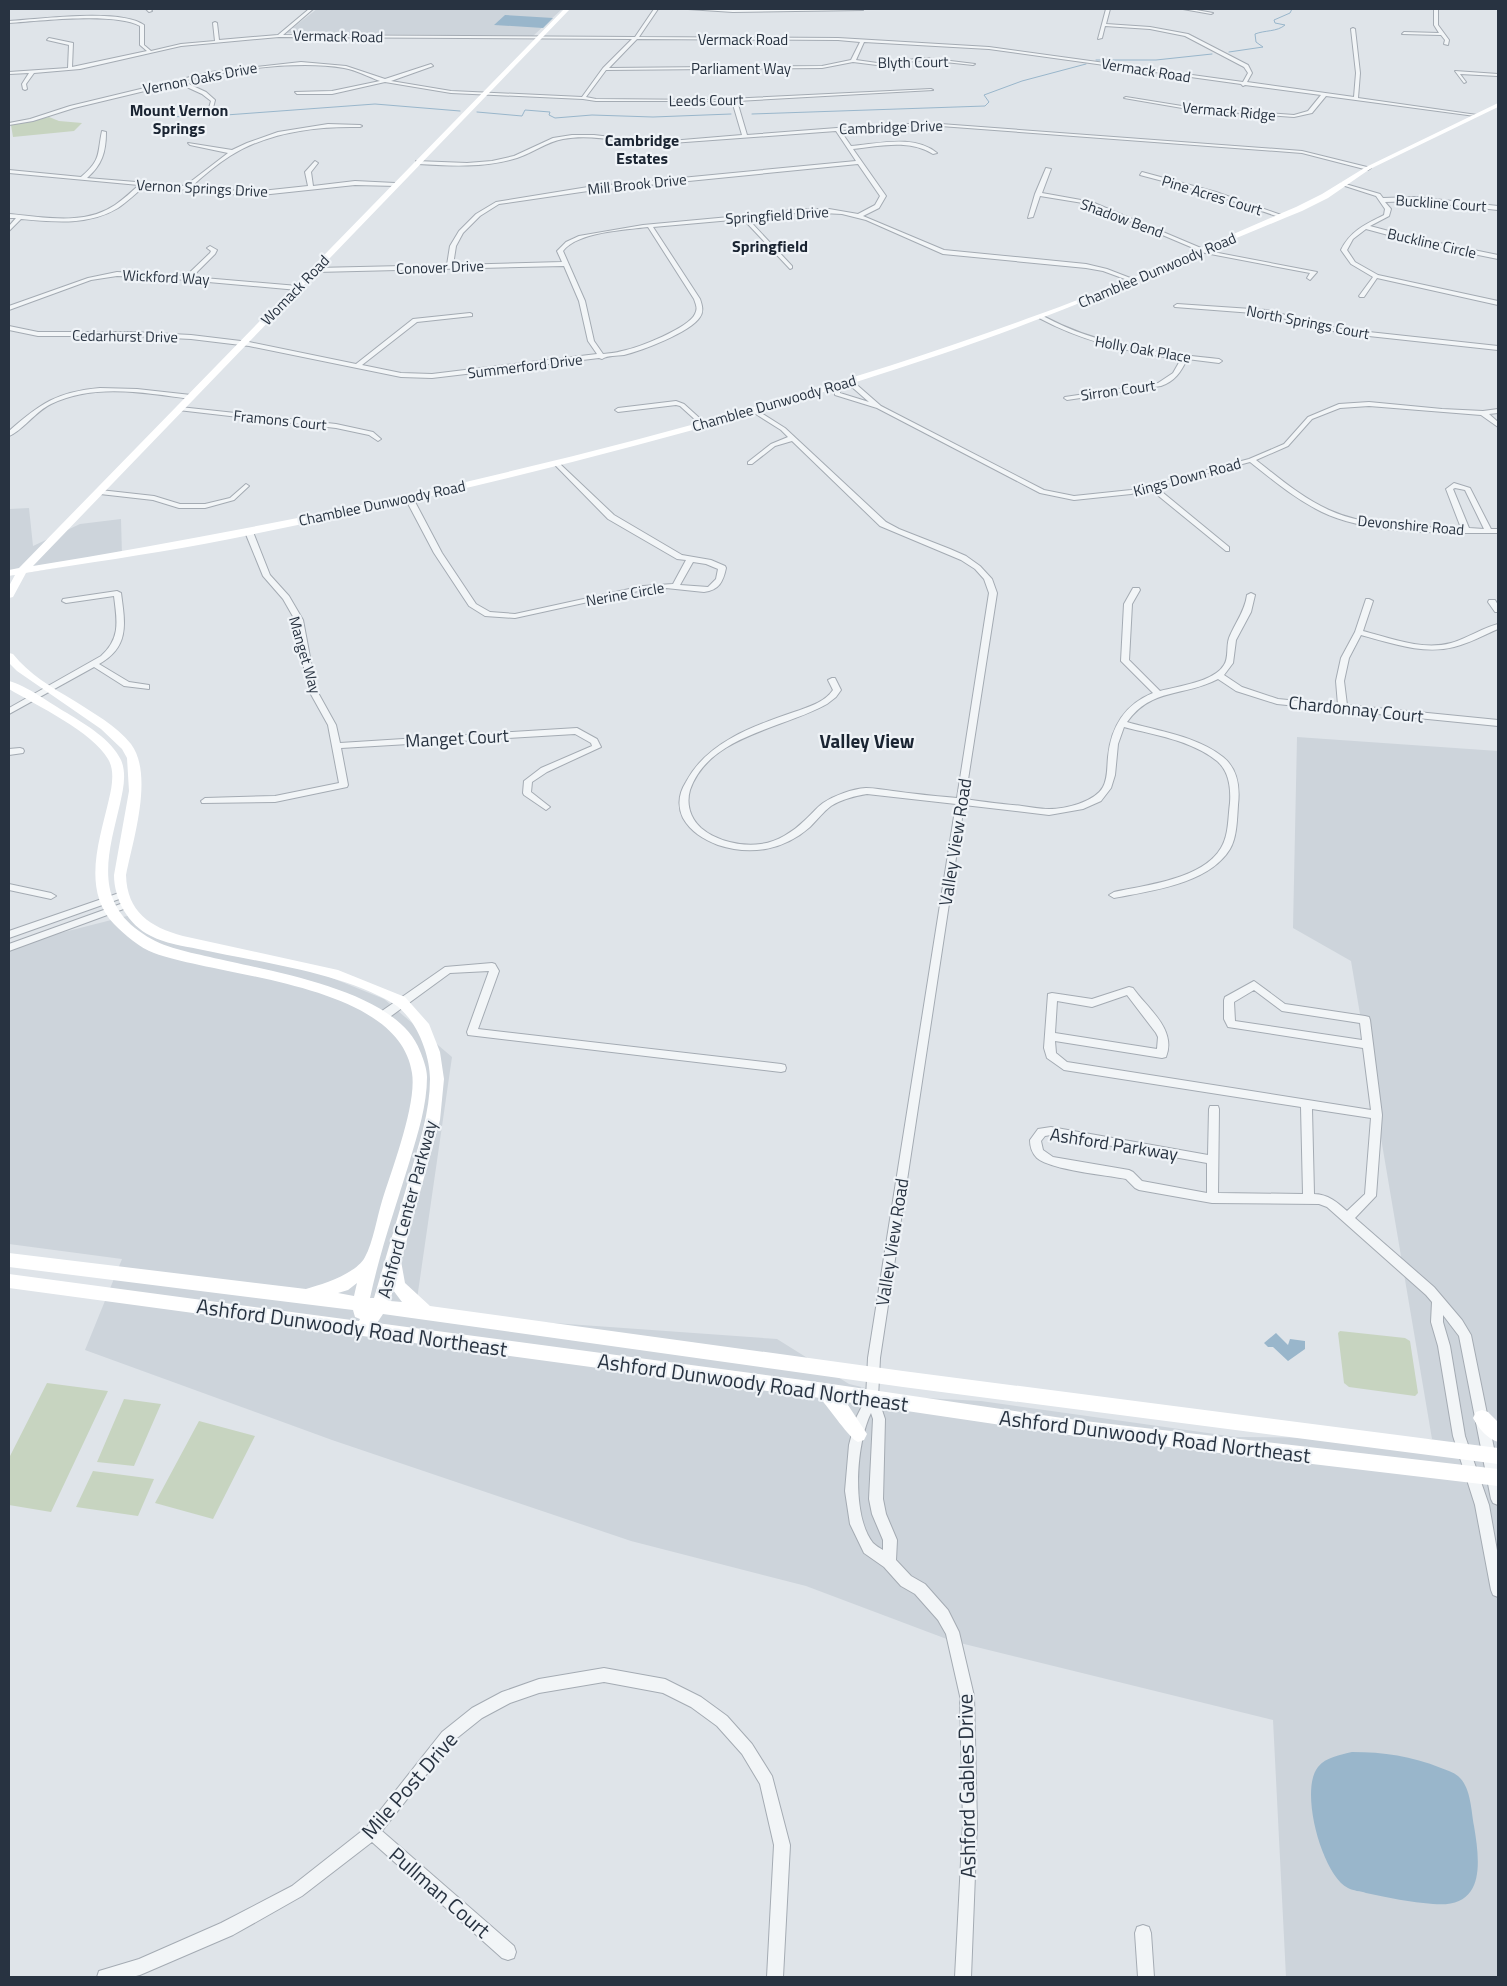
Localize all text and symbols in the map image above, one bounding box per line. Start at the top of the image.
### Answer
street label: Vermack Road [293,24,383,48]
street label: Vermack Road [698,28,788,51]
street label: Blyth Court [877,50,949,74]
street label: Vermack Road [1099,52,1193,88]
street label: Vernon Oaks Drive [141,56,259,100]
street label: Parliament Way [691,57,791,80]
street label: Leeds Court [668,88,744,112]
street label: Vermack Ridge [1181,95,1277,127]
district label: Mount Vernon Springs [130,98,228,140]
street label: Cambridge Drive [839,114,943,140]
district label: Cambridge Estates [605,128,679,170]
street label: Mill Brook Drive [586,167,688,201]
street label: Pine Acres Court [1159,169,1266,221]
street label: Vernon Springs Drive [136,173,268,203]
street label: Buckline Court [1395,188,1488,218]
street label: Shadow Bend [1077,192,1167,244]
street label: Springfield Drive [725,200,829,230]
street label: Buckline Circle [1385,222,1479,264]
street label: Chamblee Dunwoody Road [1074,226,1240,314]
district label: Springfield [732,234,808,258]
street label: Womack Road [255,249,335,331]
street label: Conover Drive [396,254,484,280]
street label: Wickford Way [122,263,210,291]
street label: North Springs Court [1245,299,1372,345]
street label: Cedarhurst Drive [72,324,178,348]
street label: Holly Oak Place [1093,329,1193,369]
street label: Summerford Drive [466,348,584,384]
street label: Chamblee Dunwoody Road [689,369,859,437]
street label: Sirron Court [1079,373,1158,407]
street label: Framons Court [232,404,328,436]
street label: Kings Down Road [1131,452,1243,502]
street label: Chamblee Dunwoody Road [297,474,467,532]
street label: Devonshire Road [1357,509,1465,541]
street label: Nerine Circle [584,576,666,612]
street label: Manget Way [283,614,327,696]
street label: Chardonnay Court [1287,688,1426,730]
street label: Manget Court [405,722,510,754]
district label: Valley View [820,726,915,755]
street label: Valley View Road [932,776,978,908]
street label: Ashford Center Parkway [370,1117,444,1301]
street label: Ashford Parkway [1048,1121,1180,1167]
street label: Valley View Road [869,1176,915,1308]
street label: Ashford Dunwoody Road Northeast [195,1289,510,1365]
street label: Ashford Dunwoody Road Northeast [596,1344,911,1420]
street label: Ashford Dunwoody Road Northeast [998,1401,1313,1471]
street label: Ashford Gables Drive [948,1694,984,1878]
street label: Mile Post Drive [353,1724,465,1846]
street label: Pullman Court [382,1839,498,1946]

